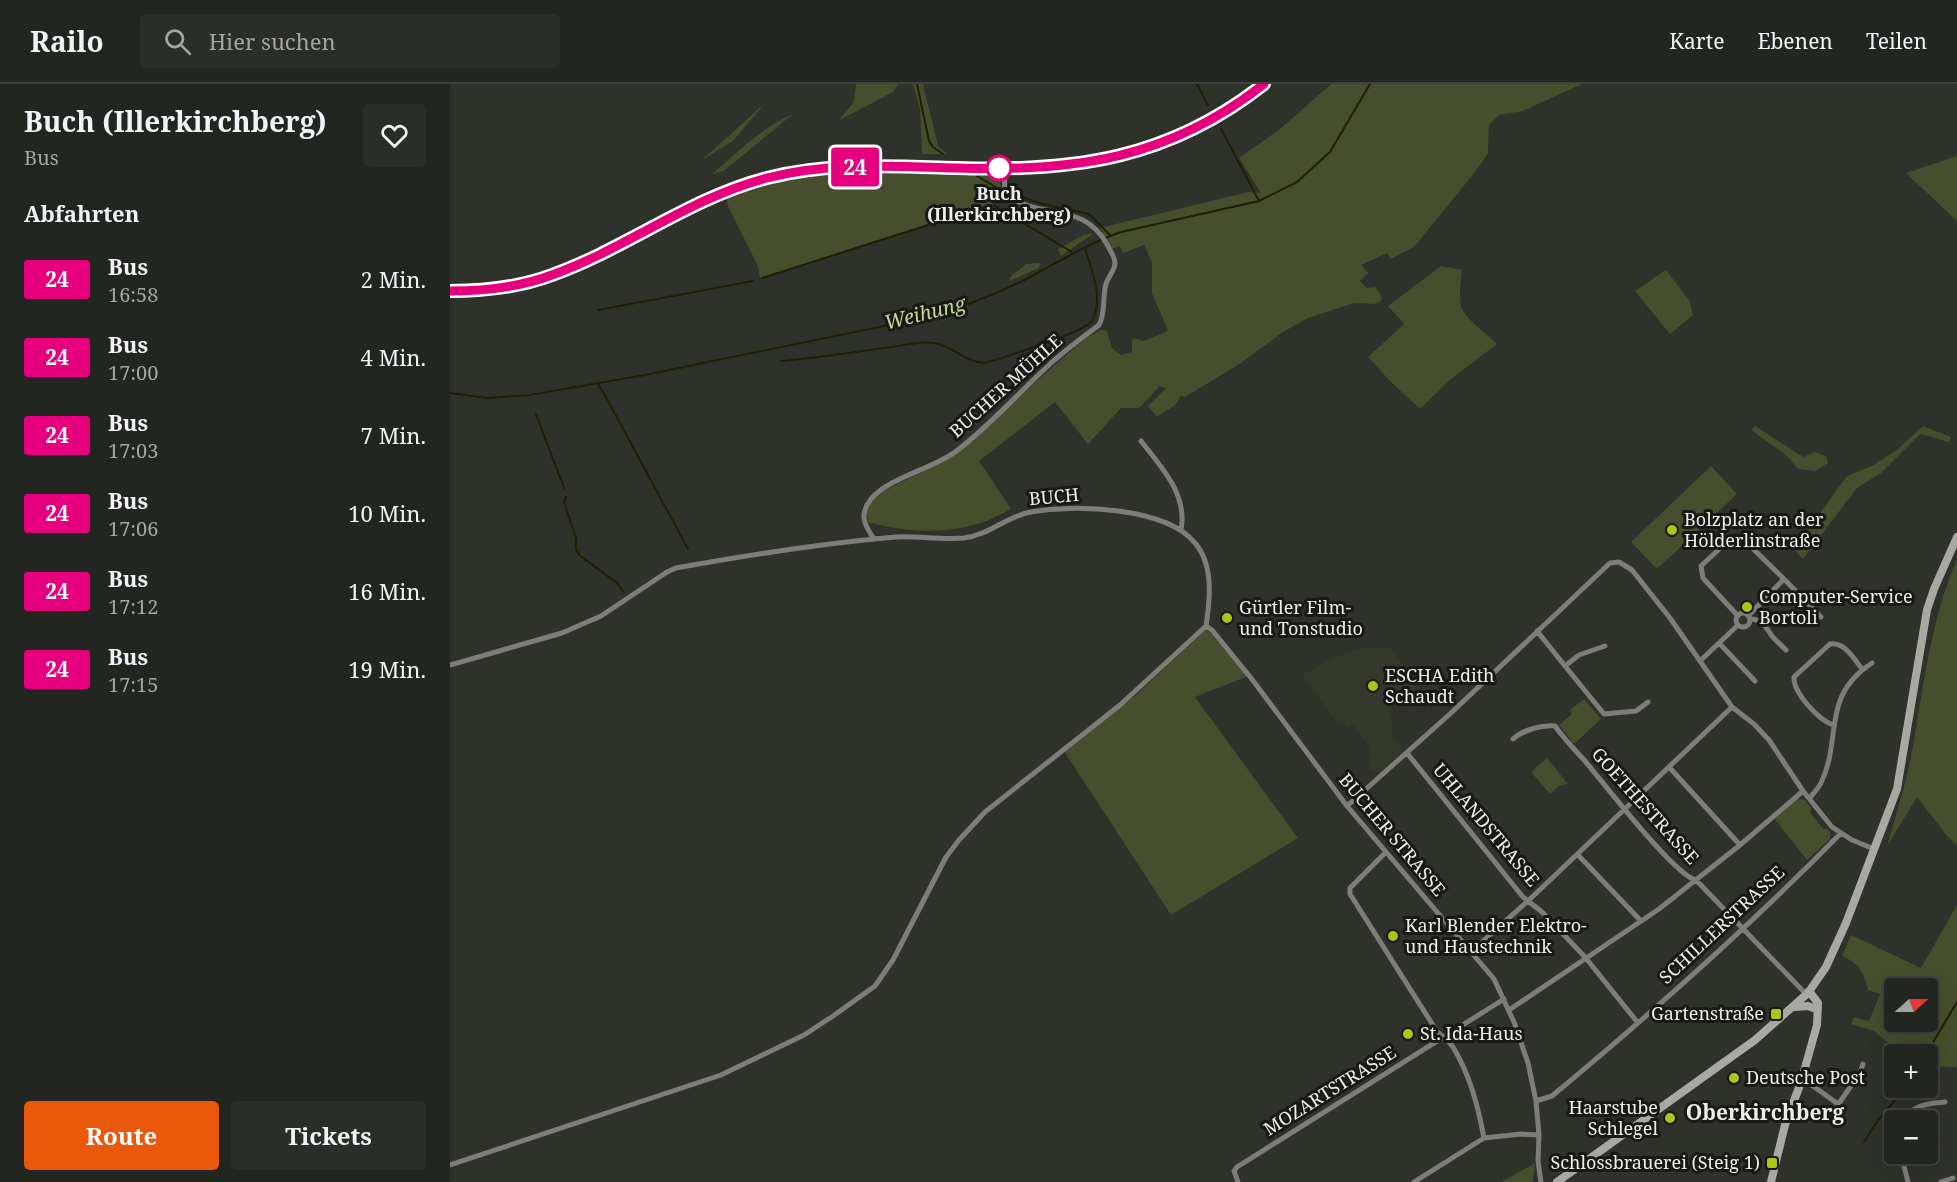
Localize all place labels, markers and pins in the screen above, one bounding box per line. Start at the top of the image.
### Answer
marker: Buch (Illerkirchberg) [986,155,1012,181]
place label: Buch (Illerkirchberg) [927,181,1071,226]
place label: Bolzplatz an der Hölderlinstraße [1684,507,1824,552]
marker: Bolzplatz an der Hölderlinstraße [1665,523,1679,537]
place label: Computer-Service Bortoli [1759,584,1913,629]
place label: Gürtler Film- und Tonstudio [1239,595,1363,640]
marker: Computer-Service Bortoli [1740,600,1754,614]
marker: Gürtler Film- und Tonstudio [1220,611,1234,625]
place label: ESCHA Edith Schaudt [1385,663,1495,708]
marker: ESCHA Edith Schaudt [1366,679,1380,693]
place label: Karl Blender Elektro- und Haustechnik [1405,913,1587,958]
marker: Karl Blender Elektro- und Haustechnik [1386,929,1400,943]
place label: Gartenstraße [1651,1001,1764,1025]
marker: Gartenstraße [1769,1007,1783,1021]
place label: St. Ida-Haus [1420,1021,1523,1045]
marker: St. Ida-Haus [1401,1027,1415,1041]
place label: Deutsche Post [1746,1065,1865,1089]
marker: Deutsche Post [1727,1071,1741,1085]
place label: Haarstube Schlegel [1568,1095,1658,1140]
marker: Haarstube Schlegel [1663,1111,1677,1125]
place label: Schlossbrauerei (Steig 1) [1550,1150,1760,1174]
marker: Schlossbrauerei (Steig 1) [1765,1156,1779,1170]

